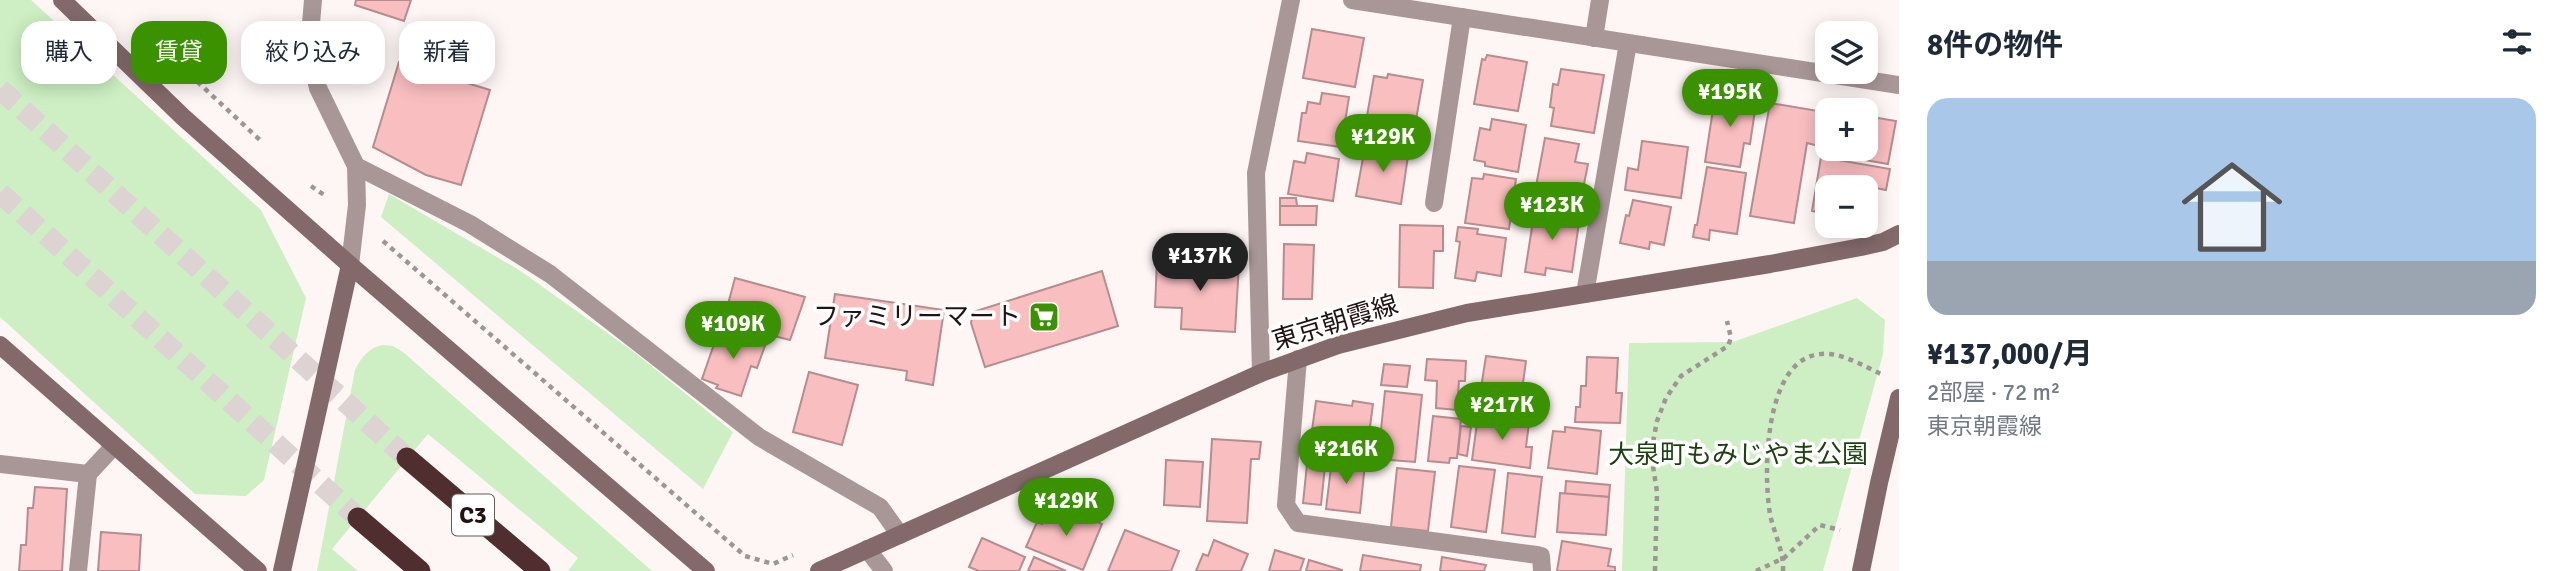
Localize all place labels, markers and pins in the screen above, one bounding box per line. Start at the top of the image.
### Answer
pin: ¥195K [1681,69,1779,129]
pin: ¥129K [1334,114,1432,174]
pin: ¥123K [1503,182,1601,242]
pin: ¥137K [1151,233,1249,293]
supermarket icon: ファミリーマート [1027,300,1061,334]
place label: ファミリーマート [813,301,1021,333]
pin: ¥109K [684,302,782,361]
pin: ¥217K [1453,382,1551,442]
pin: ¥216K [1297,426,1395,486]
pin: ¥129K [1017,478,1115,538]

